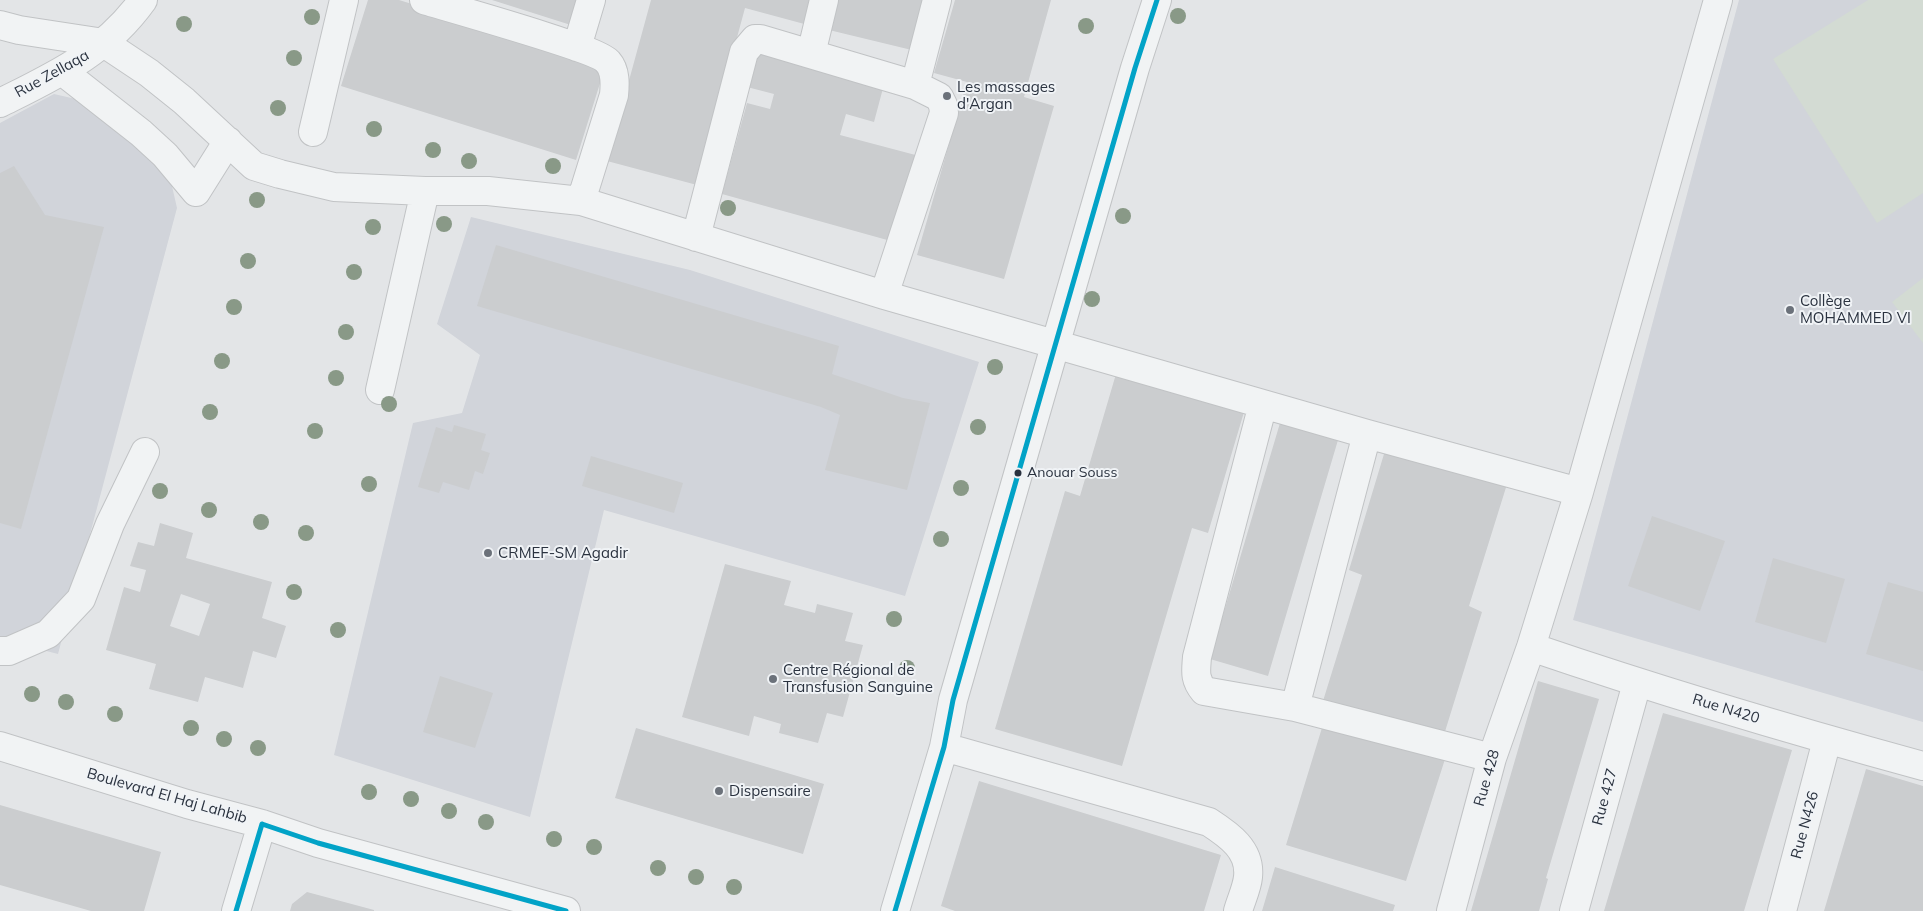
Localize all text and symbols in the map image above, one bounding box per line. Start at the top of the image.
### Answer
street label: Rue Zellaqa [12,46,92,102]
place label: Les massages d'Argan [957,78,1055,113]
marker: Les massages d'Argan [941,90,953,102]
place label: Collège MOHAMMED VI [1800,292,1911,327]
marker: Collège MOHAMMED VI [1784,304,1796,316]
place label: Anouar Souss [1027,465,1117,481]
marker: Anouar Souss [1013,468,1023,478]
place label: CRMEF-SM Agadir [498,544,628,562]
marker: CRMEF-SM Agadir [482,547,494,559]
place label: Centre Régional de Transfusion Sanguine [783,661,933,696]
marker: Centre Régional de Transfusion Sanguine [767,673,779,685]
street label: Rue N420 [1690,690,1762,728]
street label: Rue 428 [1470,748,1504,808]
street label: Boulevard El Haj Lahbib [85,764,249,828]
street label: Rue 427 [1589,767,1621,827]
place label: Dispensaire [729,782,811,800]
marker: Dispensaire [713,785,725,797]
street label: Rue N426 [1787,789,1823,861]

